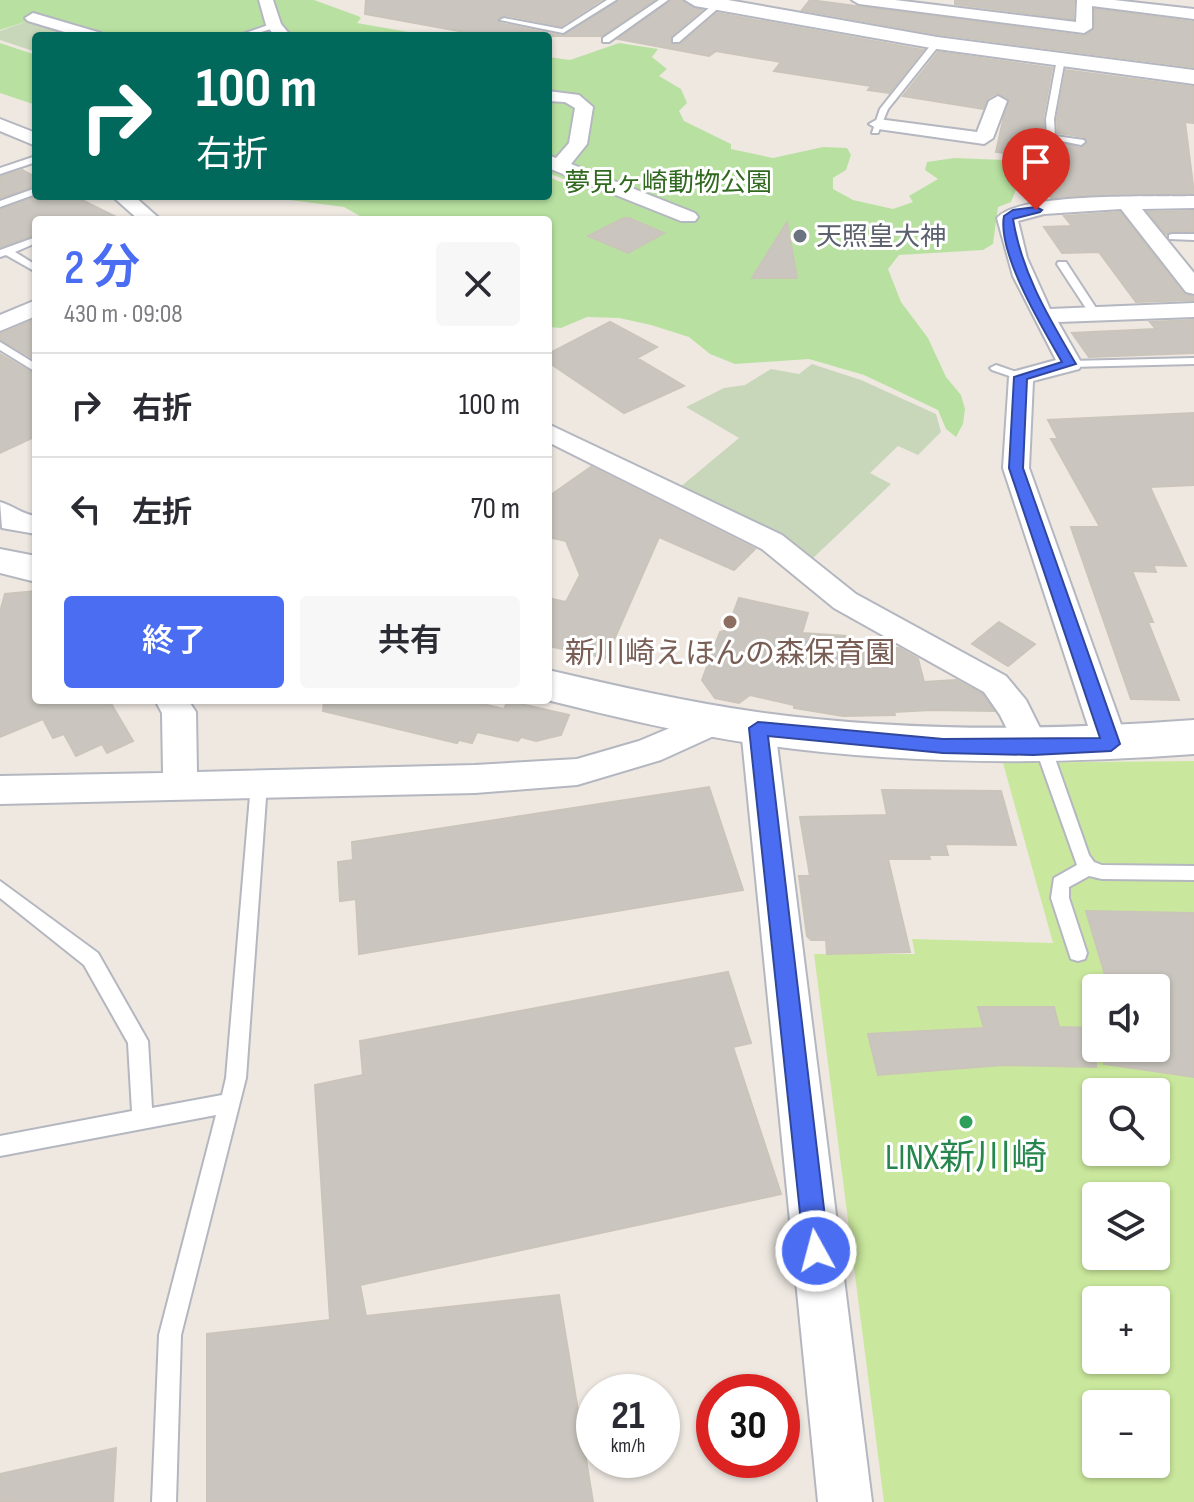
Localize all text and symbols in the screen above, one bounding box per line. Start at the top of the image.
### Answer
text: 100 m [196,56,317,123]
icon: right [64,64,168,168]
pin [1002,128,1070,210]
text: 右折 [196,134,268,177]
icon: arrive [1014,140,1058,184]
park label: 夢見ヶ崎動物公園 [564,168,772,199]
place label: 天照皇大神 [816,222,946,253]
marker: 天照皇大神 [791,227,809,245]
text: 2 分 [64,240,140,297]
button: close [436,242,520,326]
text: 430 m · 09:08 [64,299,183,330]
icon: right [64,383,108,427]
text: 100 m [459,387,520,423]
text: 右折 [132,391,192,427]
icon: left [64,487,108,531]
text: 70 m [471,491,520,527]
text: 左折 [132,495,192,531]
button: 終了 [64,596,284,688]
button: 共有 [300,596,520,688]
marker: 新川崎えほんの森保育園 [721,613,739,631]
place label: 新川崎えほんの森保育園 [565,636,895,672]
map controls [1082,974,1170,1478]
button: sound [1082,974,1170,1062]
button: search [1082,1078,1170,1166]
marker: LINX新川崎 [957,1113,975,1131]
place label: LINX新川崎 [885,1137,1047,1180]
button: layers [1082,1182,1170,1270]
position arrow [774,1209,858,1293]
button: + [1082,1286,1170,1374]
speed limit sign: 30 [696,1374,800,1478]
button: − [1082,1390,1170,1478]
text: 21 [611,1392,645,1440]
text: km/h [611,1434,645,1458]

